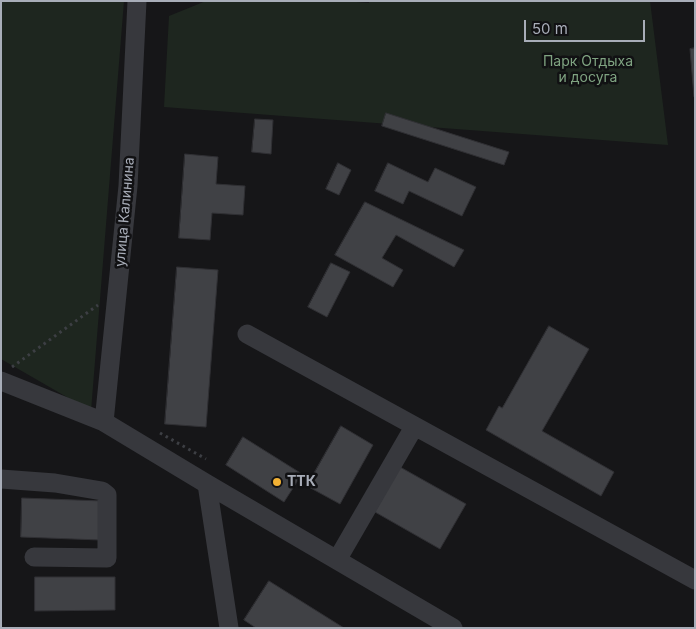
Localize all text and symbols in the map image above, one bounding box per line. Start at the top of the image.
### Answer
scale bar [526,10,647,42]
text: 50 m [532,19,568,38]
park label: Парк Отдыха и досуга [543,54,633,86]
street label: улица Калинина [112,156,138,268]
place label: ТТК [287,474,316,490]
marker: ТТК [271,476,283,488]

